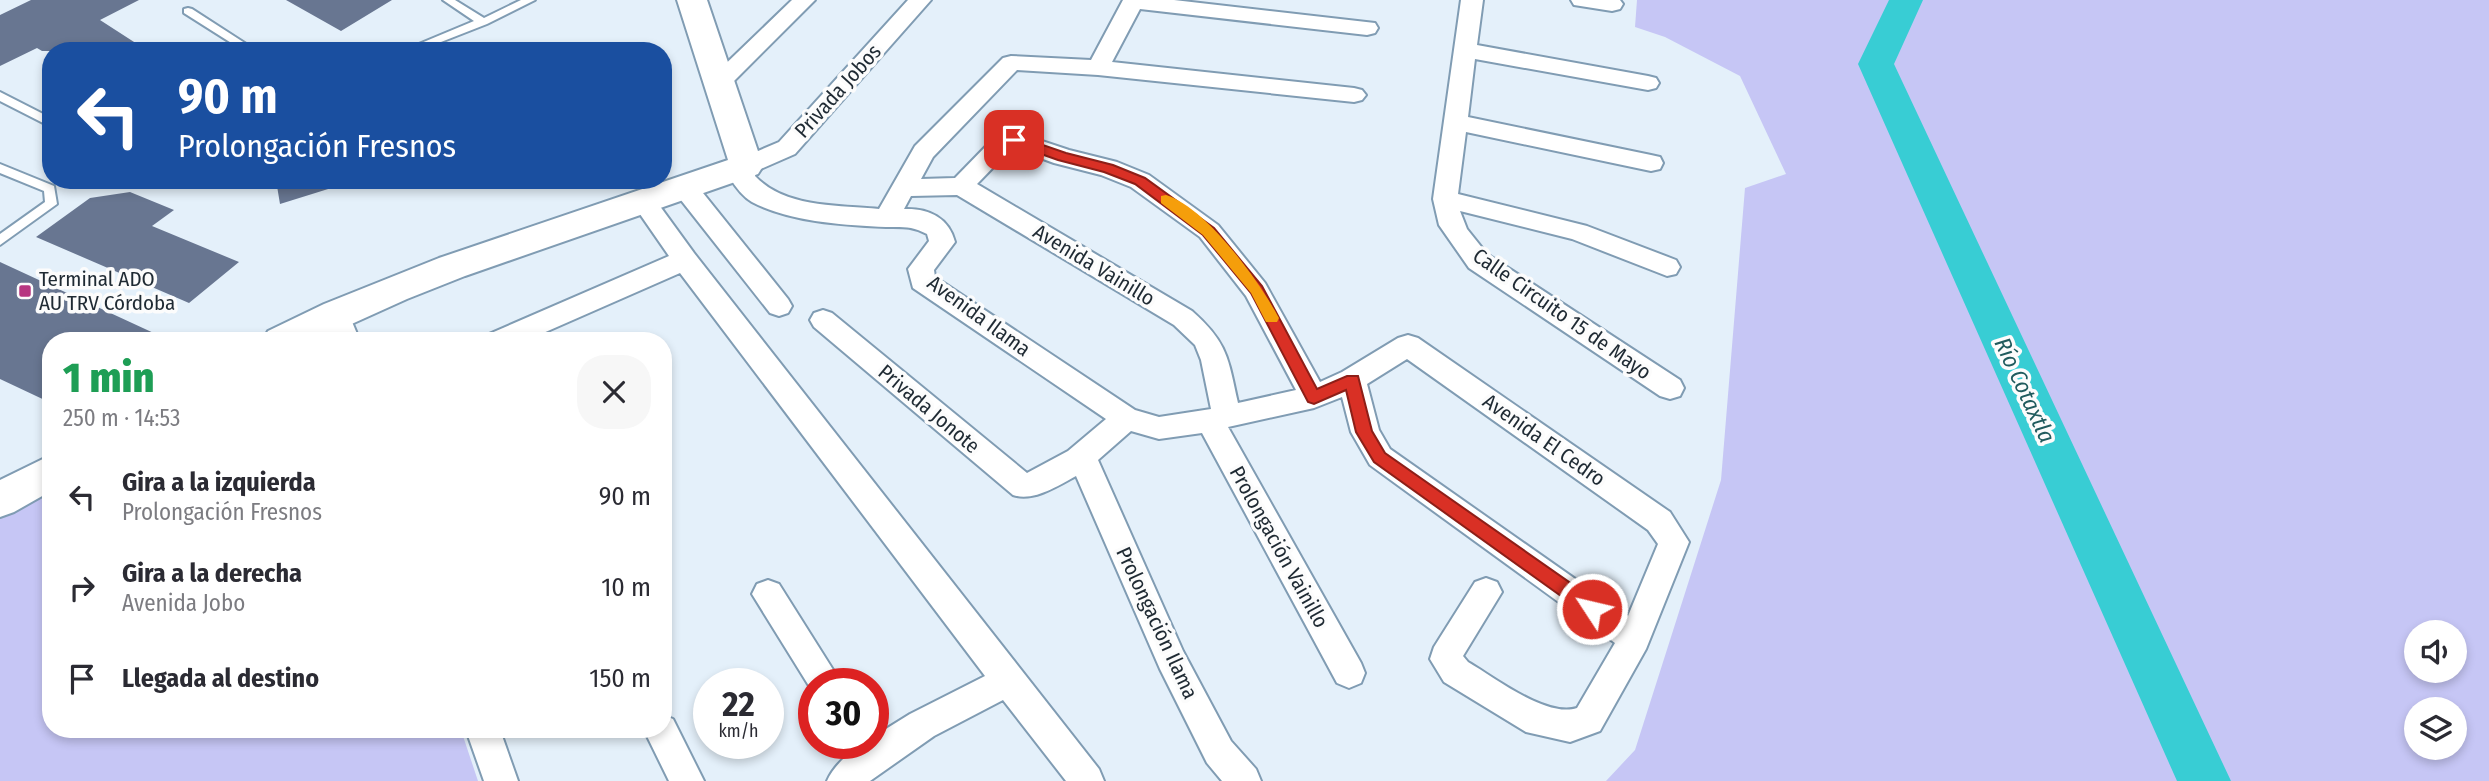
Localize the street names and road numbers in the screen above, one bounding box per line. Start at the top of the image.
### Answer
street label: Privada Jobos [789,39,887,143]
street label: Avenida Vainillo [1028,218,1160,312]
street label: Calle Circuito 15 de Mayo [1468,243,1656,385]
street label: Avenida Ilama [922,270,1036,362]
street label: Privada Jonote [873,359,985,459]
street label: Avenida El Cedro [1478,388,1610,492]
street label: Prolongación Vainillo [1224,462,1334,632]
street label: Prolongación Ilama [1110,543,1204,703]

